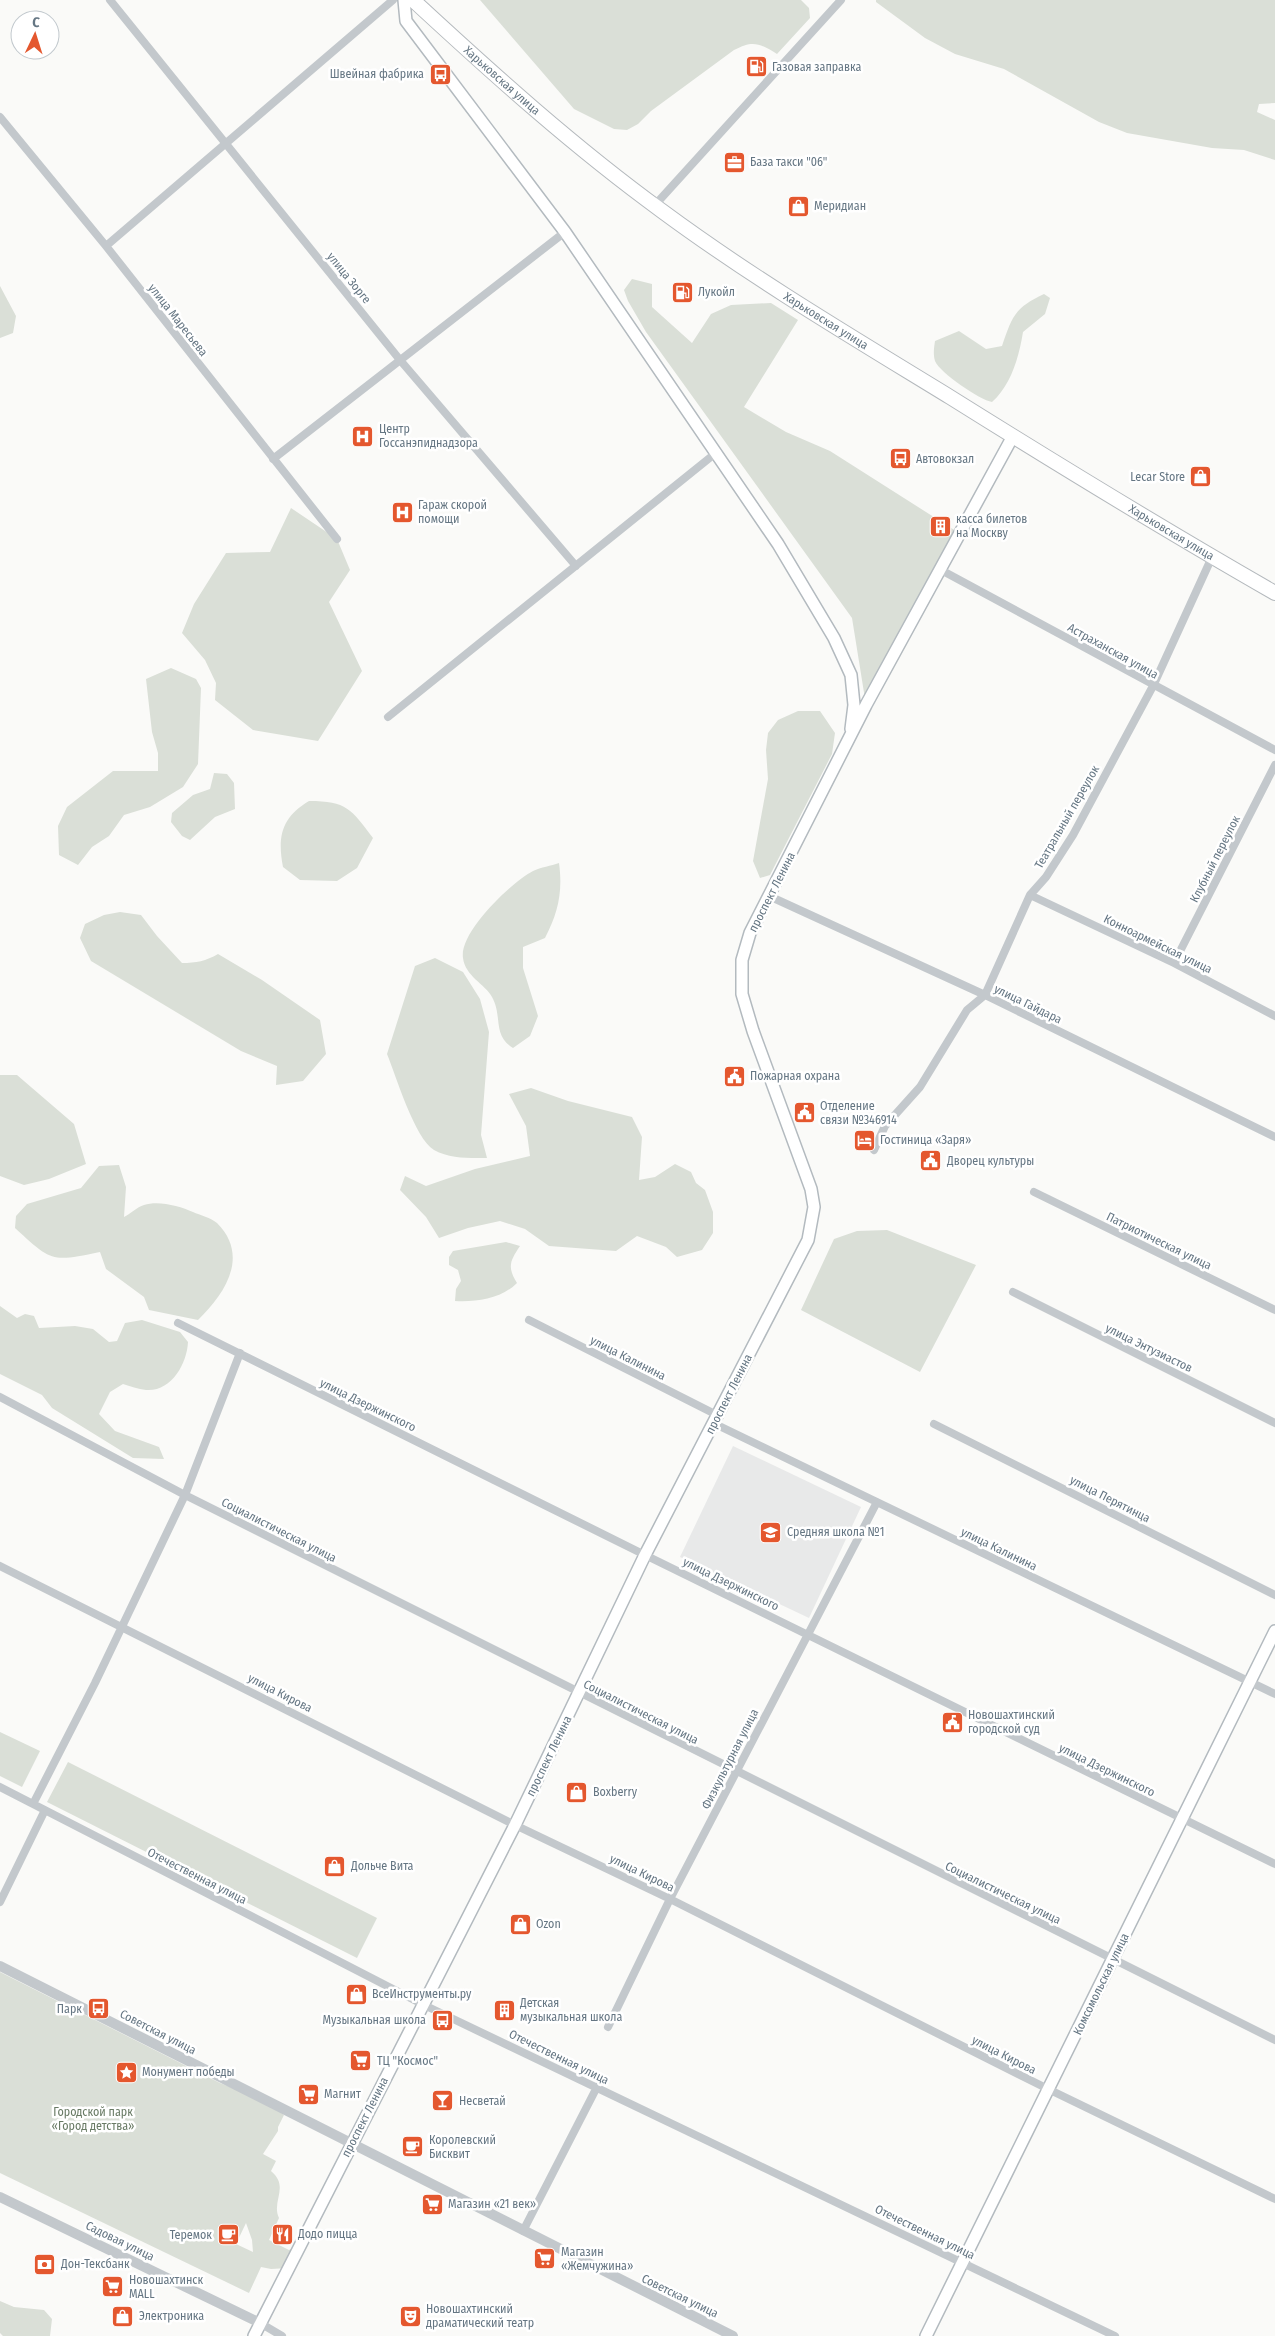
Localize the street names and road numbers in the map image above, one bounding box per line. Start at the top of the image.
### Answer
street label: Харьковская улица [461,43,543,118]
street label: улица Зорге [324,250,374,306]
street label: улица Маресьева [145,281,211,359]
street label: Харьковская улица [781,289,871,352]
street label: Харьковская улица [1126,502,1217,563]
street label: Астраханская улица [1065,620,1161,682]
street label: Театральный переулок [1032,763,1102,871]
street label: Клубный переулок [1187,813,1243,905]
street label: проспект Ленина [746,850,798,934]
street label: Конноармейская улица [1102,912,1215,976]
street label: улица Гайдара [992,982,1064,1026]
street label: Патриотическая улица [1104,1209,1214,1273]
street label: улица Энтузиастов [1103,1321,1195,1375]
street label: улица Калинина [588,1333,668,1383]
street label: проспект Ленина [703,1352,755,1436]
street label: улица Дзержинского [318,1376,418,1434]
street label: улица Перятинца [1068,1473,1153,1525]
street label: Социалистическая улица [219,1495,339,1565]
street label: улица Калинина [959,1525,1039,1573]
street label: улица Дзержинского [681,1555,781,1613]
street label: улица Кирова [246,1671,315,1715]
street label: Социалистическая улица [581,1677,701,1747]
street label: Физкультурная улица [699,1706,761,1811]
street label: проспект Ленина [523,1713,575,1799]
street label: улица Дзержинского [1057,1741,1157,1799]
street label: Отечественная улица [145,1845,249,1907]
street label: улица Кирова [607,1851,677,1895]
street label: Социалистическая улица [943,1859,1063,1927]
street label: Комсомольская улица [1070,1931,1132,2037]
street label: Советская улица [118,2007,199,2057]
street label: Отечественная улица [507,2027,611,2087]
street label: улица Кирова [970,2033,1039,2077]
street label: проспект Ленина [339,2075,391,2159]
street label: Отечественная улица [873,2202,977,2262]
street label: Садовая улица [83,2218,157,2264]
street label: Советская улица [639,2271,721,2321]

